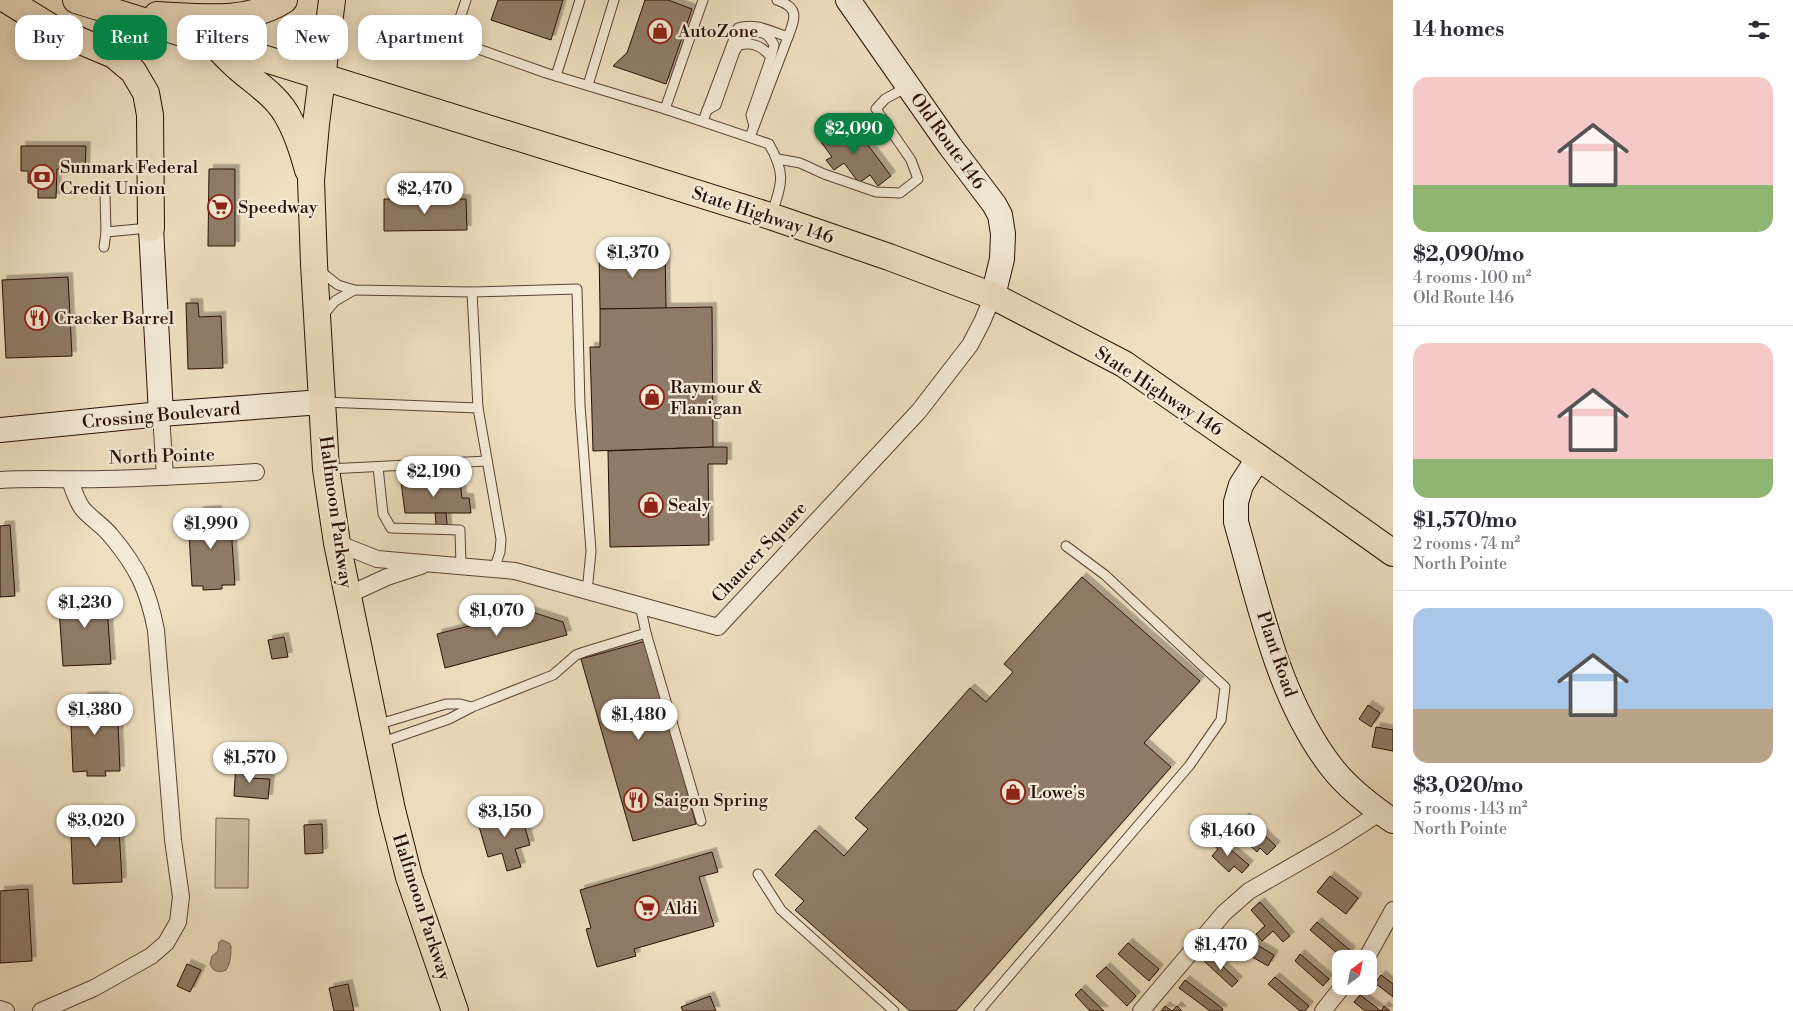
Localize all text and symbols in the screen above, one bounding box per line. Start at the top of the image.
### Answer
chip: Buy [15,15,83,60]
chip: Rent [93,15,167,60]
chip: Filters [177,15,267,60]
chip: New [277,15,348,60]
chip: Apartment [358,15,482,60]
icon: filters [1745,16,1773,44]
text: 14 homes [1413,17,1504,43]
shop icon: AutoZone [647,18,673,44]
place label: AutoZone [677,20,758,43]
street label: Old Route 146 [905,89,990,194]
icon: home [1548,110,1638,200]
pin: $2,090 [813,112,895,155]
text: $2,090 [825,119,883,139]
place label: Sunmark Federal Credit Union [60,156,199,200]
bank icon: Sunmark Federal Credit Union [29,164,55,190]
pin: $2,470 [384,172,466,215]
text: $2,470 [397,179,453,199]
street label: State Highway 146 [689,182,837,249]
supermarket icon: Speedway [207,194,233,220]
place label: Speedway [238,196,318,219]
pin: $1,370 [592,236,674,279]
text: $2,090/mo [1413,242,1524,268]
text: $1,370 [607,243,659,263]
text: 4 rooms · 100 m² [1413,268,1531,288]
text: Old Route 146 [1413,288,1514,308]
restaurant icon: Cracker Barrel [24,305,50,331]
place label: Cracker Barrel [54,307,175,330]
street label: State Highway 146 [1090,341,1227,441]
icon: home [1548,375,1638,465]
place label: Raymour & Flanigan [670,376,763,420]
shop icon: Raymour & Flanigan [639,384,665,410]
street label: Crossing Boulevard [81,397,242,434]
street label: Halfmoon Parkway [313,434,358,590]
street label: North Pointe [109,443,215,470]
pin: $2,190 [393,456,475,498]
text: $2,190 [407,462,461,482]
shop icon: Sealy [638,492,664,518]
place label: Sealy [668,494,711,517]
street label: Chaucer Square [707,497,812,608]
pin: $1,990 [170,508,252,550]
text: $1,570/mo [1413,508,1517,534]
text: $1,990 [184,514,238,534]
text: 2 rooms · 74 m² [1413,534,1520,554]
text: North Pointe [1413,554,1507,574]
pin: $1,230 [44,586,126,629]
text: $1,230 [58,593,112,613]
pin: $1,070 [456,594,538,637]
text: $1,070 [470,601,524,621]
street label: Plant Road [1251,608,1302,701]
icon: home [1548,640,1638,730]
pin: $1,380 [54,694,136,736]
pin: $1,480 [598,698,680,741]
text: $1,380 [68,700,122,720]
text: $1,480 [612,705,666,725]
pin: $1,570 [209,742,291,784]
text: $1,570 [224,748,276,768]
text: $3,020/mo [1413,773,1523,799]
shop icon: Lowe's [1000,779,1026,805]
place label: Lowe's [1030,781,1085,804]
restaurant icon: Saigon Spring [623,787,649,813]
place label: Saigon Spring [654,789,769,812]
pin: $3,150 [464,796,546,838]
text: 5 rooms · 143 m² [1413,799,1528,819]
text: $3,150 [478,802,532,822]
pin: $3,020 [55,804,137,847]
text: $3,020 [67,811,125,831]
pin: $1,460 [1187,814,1269,857]
text: North Pointe [1413,819,1507,839]
text: $1,460 [1201,821,1255,841]
street label: Halfmoon Parkway [387,831,456,984]
supermarket icon: Aldi [634,895,660,921]
place label: Aldi [663,897,698,920]
pin: $1,470 [1180,928,1262,971]
text: $1,470 [1195,935,1247,955]
north arrow [1332,950,1378,995]
map controls [1332,950,1377,995]

